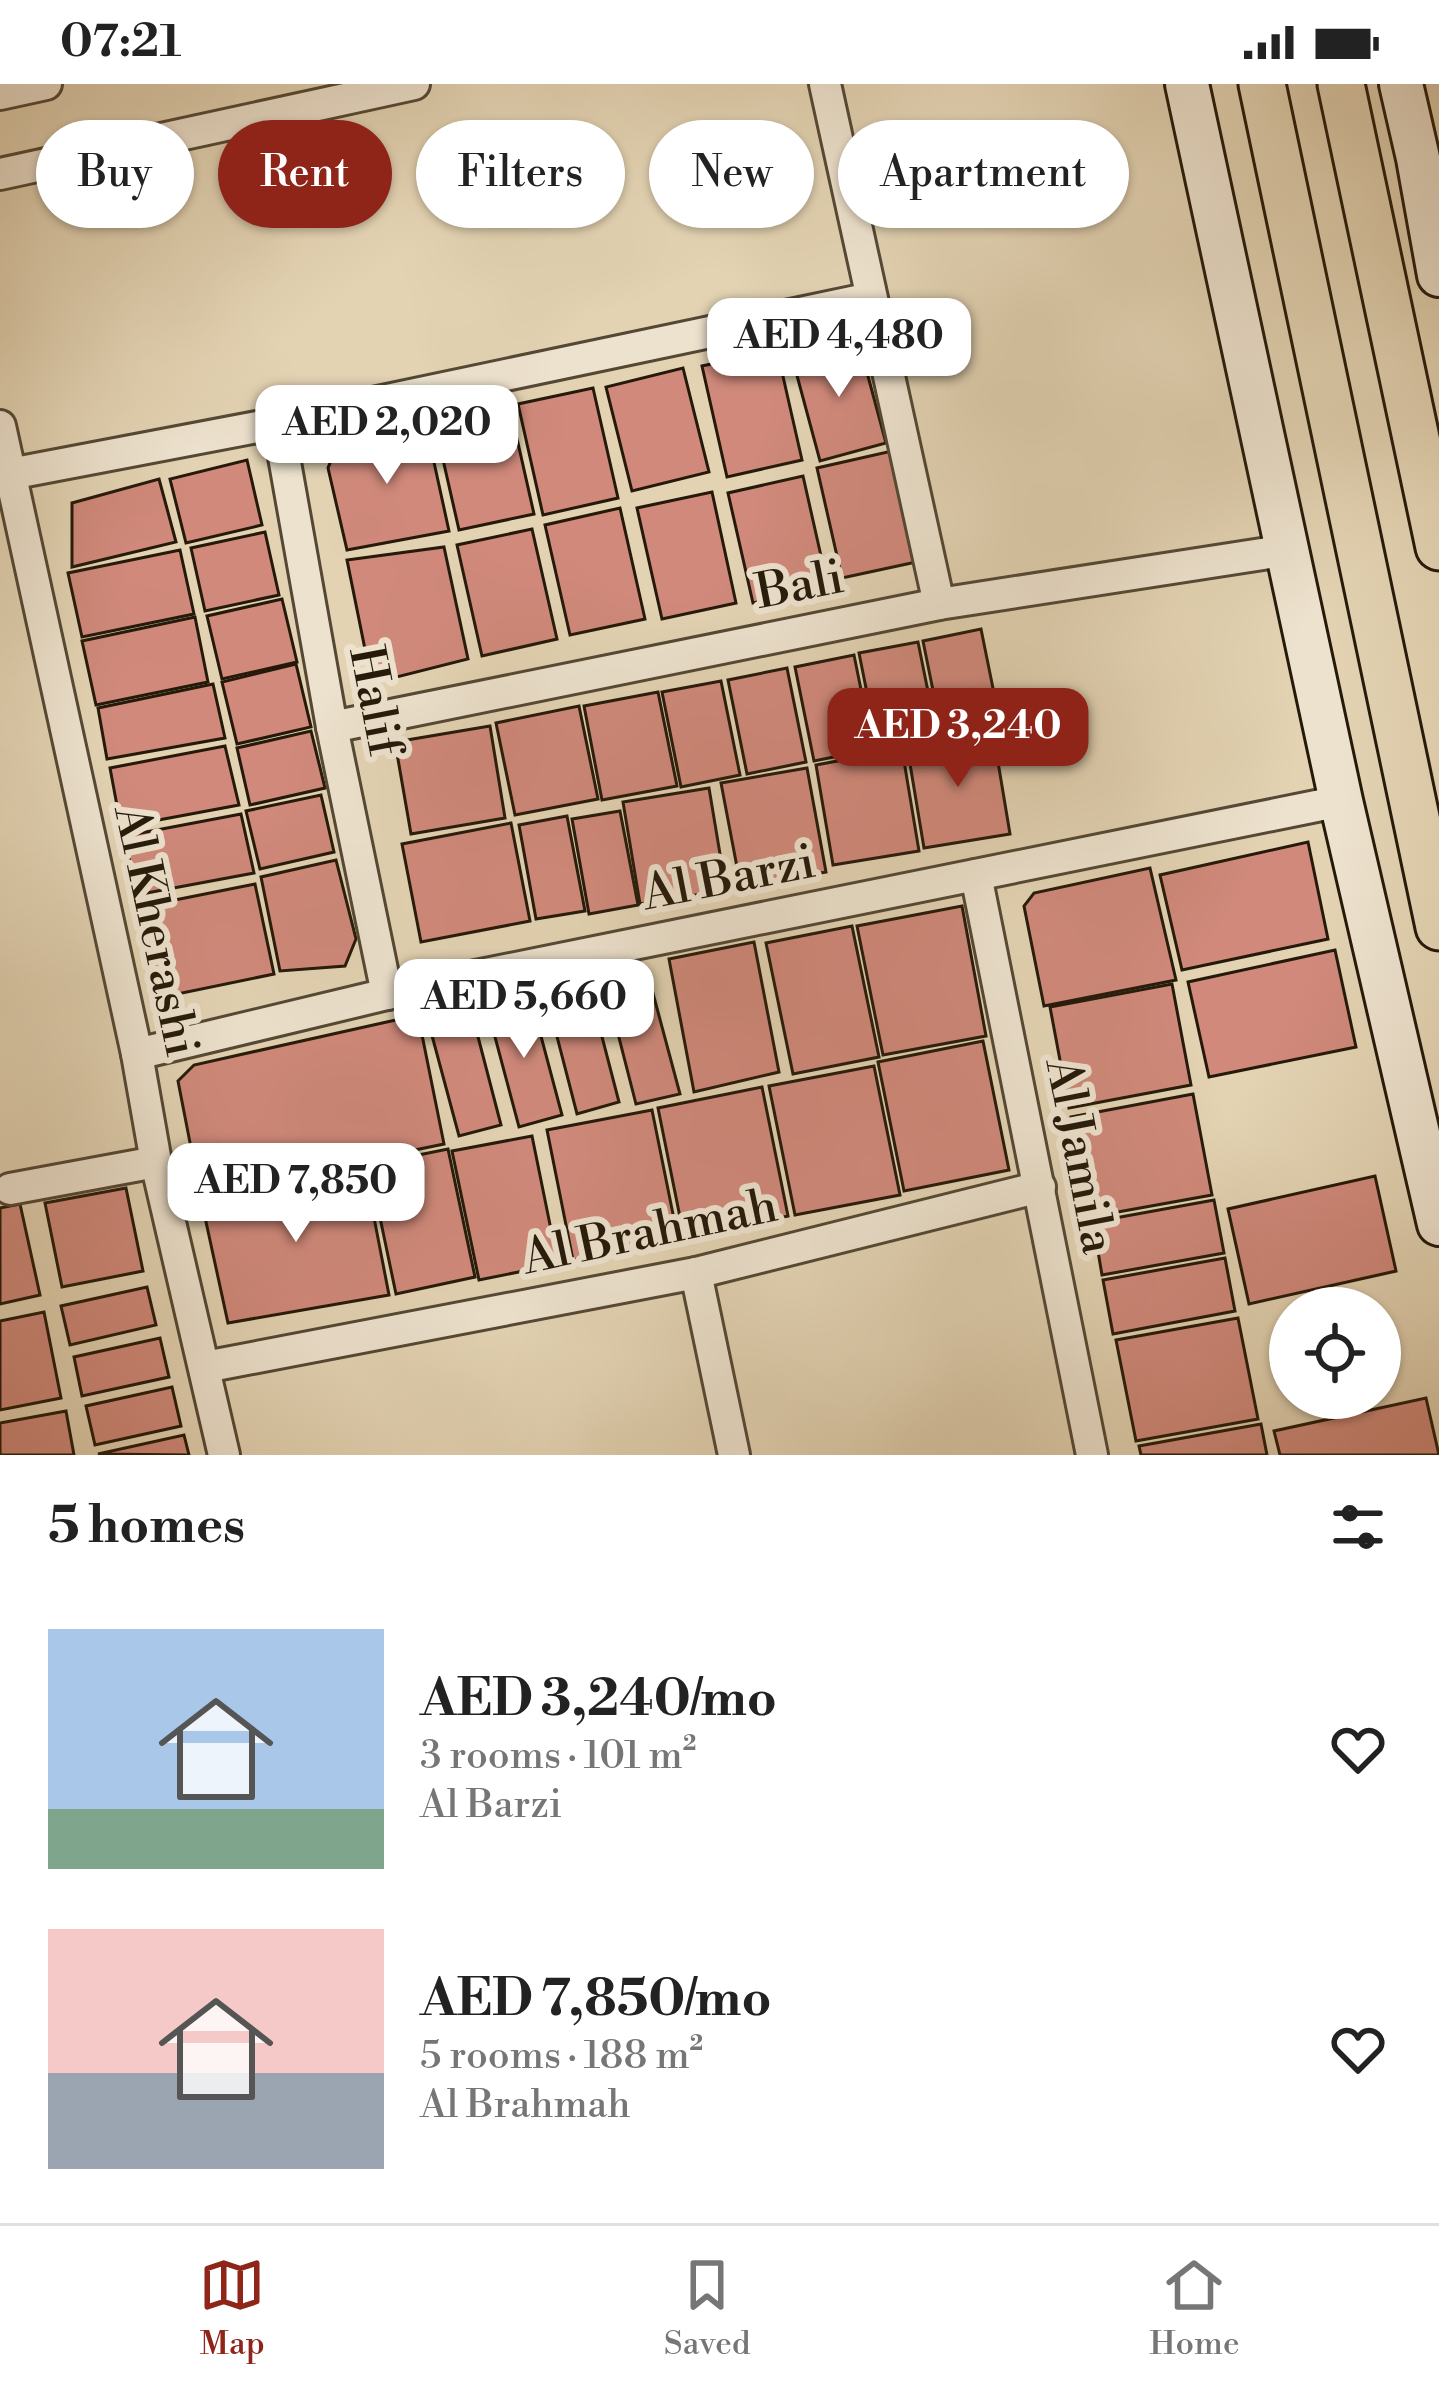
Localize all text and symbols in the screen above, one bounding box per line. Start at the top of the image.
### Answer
text: 07:21 [60,14,181,71]
chip: Buy [36,120,194,228]
chip: Rent [218,120,392,228]
chip: Filters [416,120,625,228]
chip: New [649,120,814,228]
chip: Apartment [838,120,1129,228]
pin: AED 4,480 [702,298,976,400]
text: AED 4,480 [734,312,944,361]
pin: AED 2,020 [250,385,524,487]
text: AED 2,020 [282,399,492,448]
street label: Bali [750,548,849,624]
street label: Halif [334,641,414,763]
pin: AED 3,240 [821,688,1095,790]
text: AED 3,240 [854,702,1062,751]
street label: Al Kherashi [99,799,211,1062]
street label: Al Barzi [637,833,820,925]
pin: AED 5,660 [387,959,661,1061]
text: AED 5,660 [421,973,627,1022]
street label: Al Jamila [1030,1052,1127,1260]
pin: AED 7,850 [159,1143,433,1245]
text: AED 7,850 [195,1157,397,1206]
street label: Al Brahmah [516,1177,783,1289]
map controls [1269,1287,1401,1419]
button: locate [1269,1287,1401,1419]
icon: filters [1325,1494,1391,1560]
text: 5 homes [48,1495,245,1559]
text: AED 3,240/mo [420,1668,777,1732]
icon: home [144,1677,288,1821]
icon: heart [1325,1716,1391,1782]
text: 3 rooms · 101 m² [420,1732,696,1781]
text: Al Barzi [420,1781,562,1830]
text: AED 7,850/mo [420,1968,772,2032]
icon: home [144,1977,288,2121]
icon: heart [1325,2016,1391,2082]
text: 5 rooms · 188 m² [420,2032,703,2081]
text: Al Brahmah [420,2081,631,2130]
tab: Map [199,2252,265,2365]
tab: Saved [664,2252,751,2365]
tab: Home [1149,2252,1240,2365]

